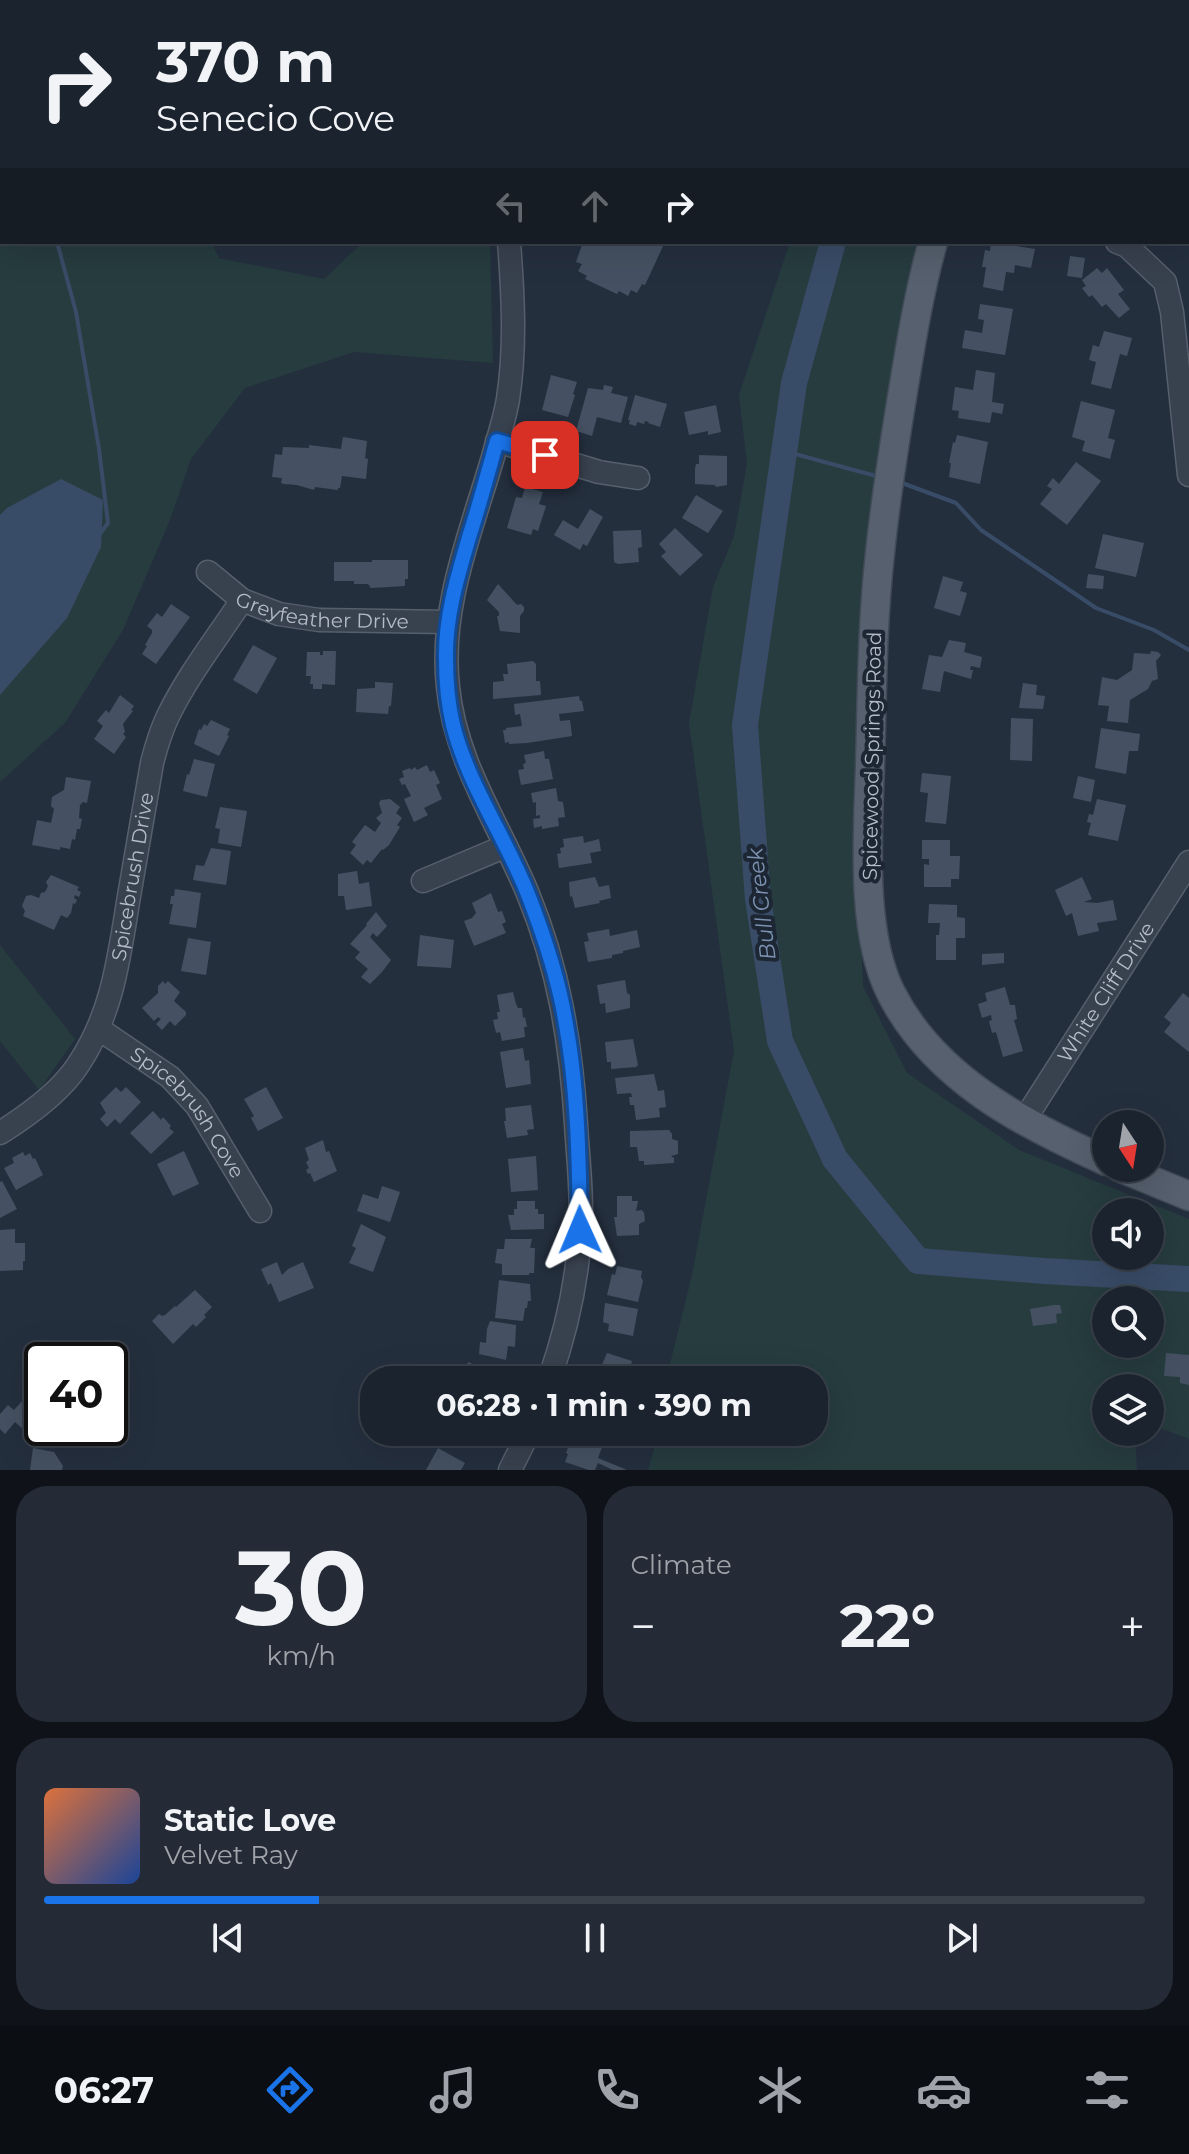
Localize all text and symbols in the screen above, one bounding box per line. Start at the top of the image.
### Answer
text: 370 m [156,28,335,96]
icon: right [24,32,128,136]
text: Senecio Cove [156,96,395,140]
icon: left [489,184,533,228]
icon: ahead [573,184,617,228]
icon: right [657,184,701,228]
pin [511,421,579,489]
icon: arrive [523,433,567,477]
street label: Greyfeather Drive [232,587,409,633]
street label: Spicewood Springs Road [858,631,886,881]
street label: Spicebrush Drive [106,791,159,963]
water label: Bull Creek [741,845,782,962]
street label: White Cliff Drive [1052,917,1160,1067]
street label: Spicebrush Cove [126,1042,249,1182]
north arrow [1092,1110,1164,1182]
map controls [1092,1110,1164,1446]
position arrow [538,1188,622,1272]
button: sound [1092,1198,1164,1270]
button: search [1092,1286,1164,1358]
speed limit sign: 40 [24,1342,128,1446]
button: layers [1092,1374,1164,1446]
text: 06:28 · 1 min · 390 m [436,1387,752,1424]
text: 30 [235,1524,367,1651]
text: Climate [631,1549,732,1581]
text: 22° [840,1589,936,1662]
text: − [631,1599,656,1653]
text: + [1120,1599,1145,1653]
text: km/h [267,1640,336,1672]
text: Static Love [164,1802,336,1839]
text: Velvet Ray [164,1839,298,1871]
icon: previous [206,1916,250,1960]
icon: pause [573,1916,617,1960]
icon: next [940,1916,984,1960]
icon: directions [262,2062,318,2118]
icon: music [425,2062,481,2118]
icon: phone [589,2062,645,2118]
icon: climate [752,2062,808,2118]
icon: car [916,2062,972,2118]
icon: filters [1079,2062,1135,2118]
text: 06:27 [54,2068,154,2112]

